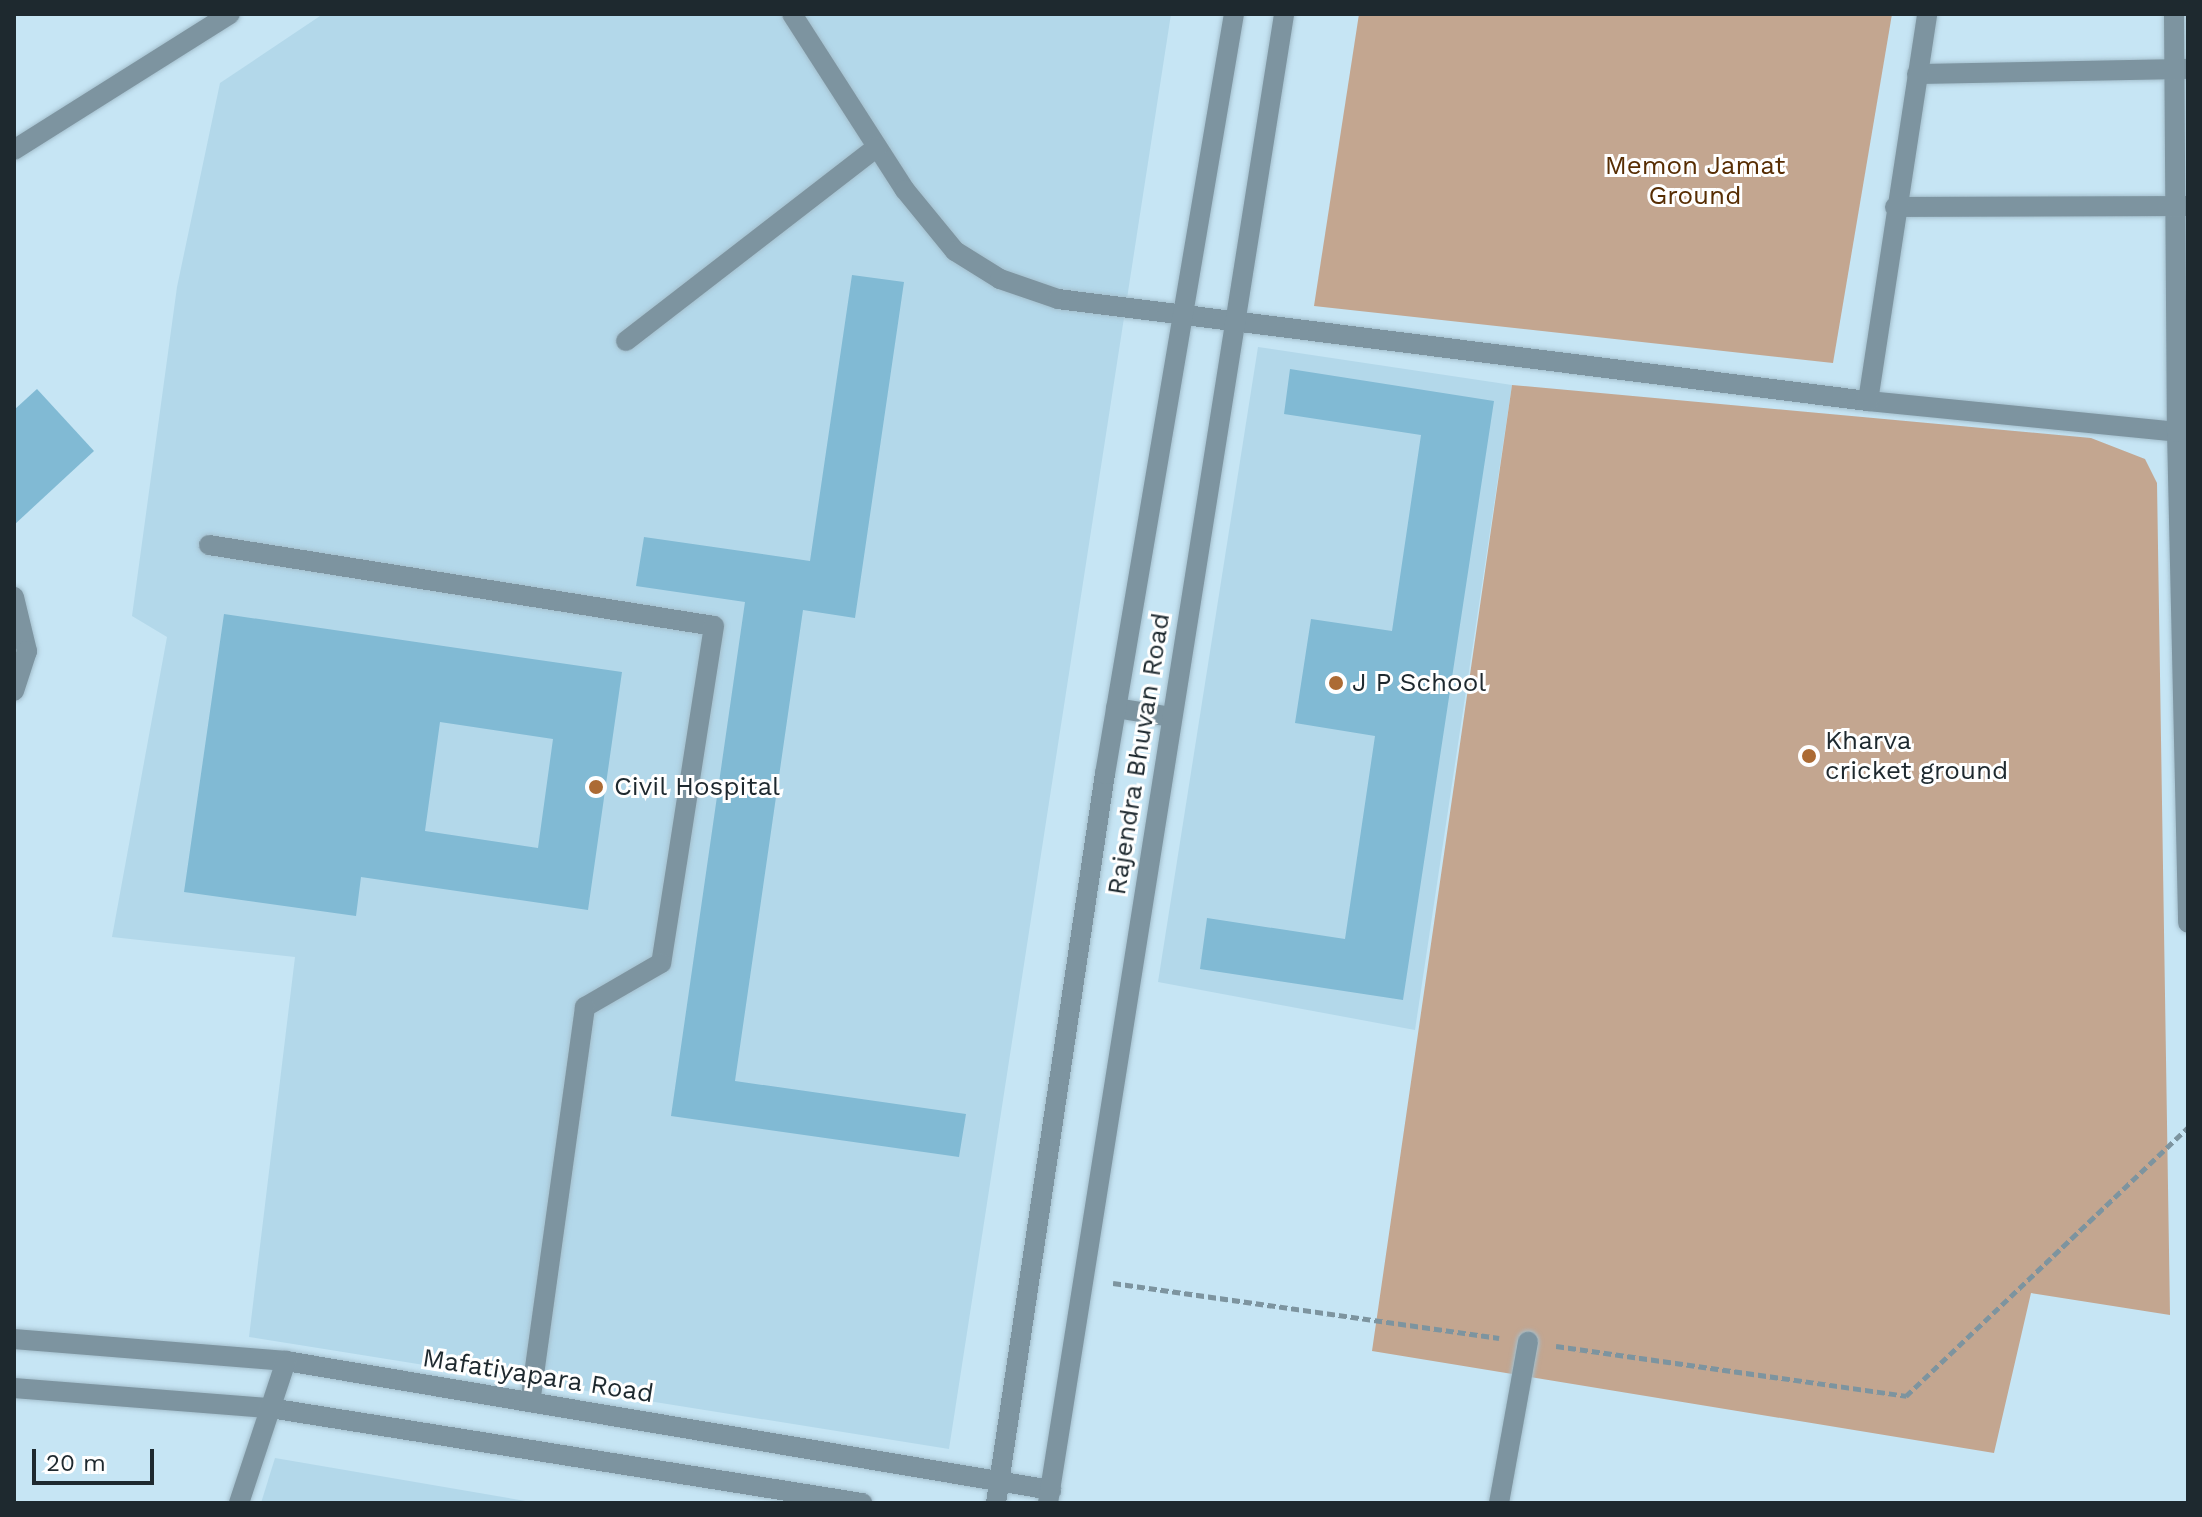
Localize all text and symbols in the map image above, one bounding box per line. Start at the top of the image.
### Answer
park label: Memon Jamat Ground [1604,150,1786,212]
street label: Rajendra Bhuvan Road [1101,611,1177,897]
place label: J P School [1352,667,1487,699]
marker: J P School [1327,674,1345,692]
place label: Kharva cricket ground [1825,725,2008,786]
marker: Kharva cricket ground [1800,747,1818,765]
place label: Civil Hospital [614,771,781,803]
marker: Civil Hospital [585,776,607,798]
street label: Mafatiyapara Road [420,1342,656,1410]
scale bar [36,1433,158,1483]
text: 20 m [46,1449,106,1477]

